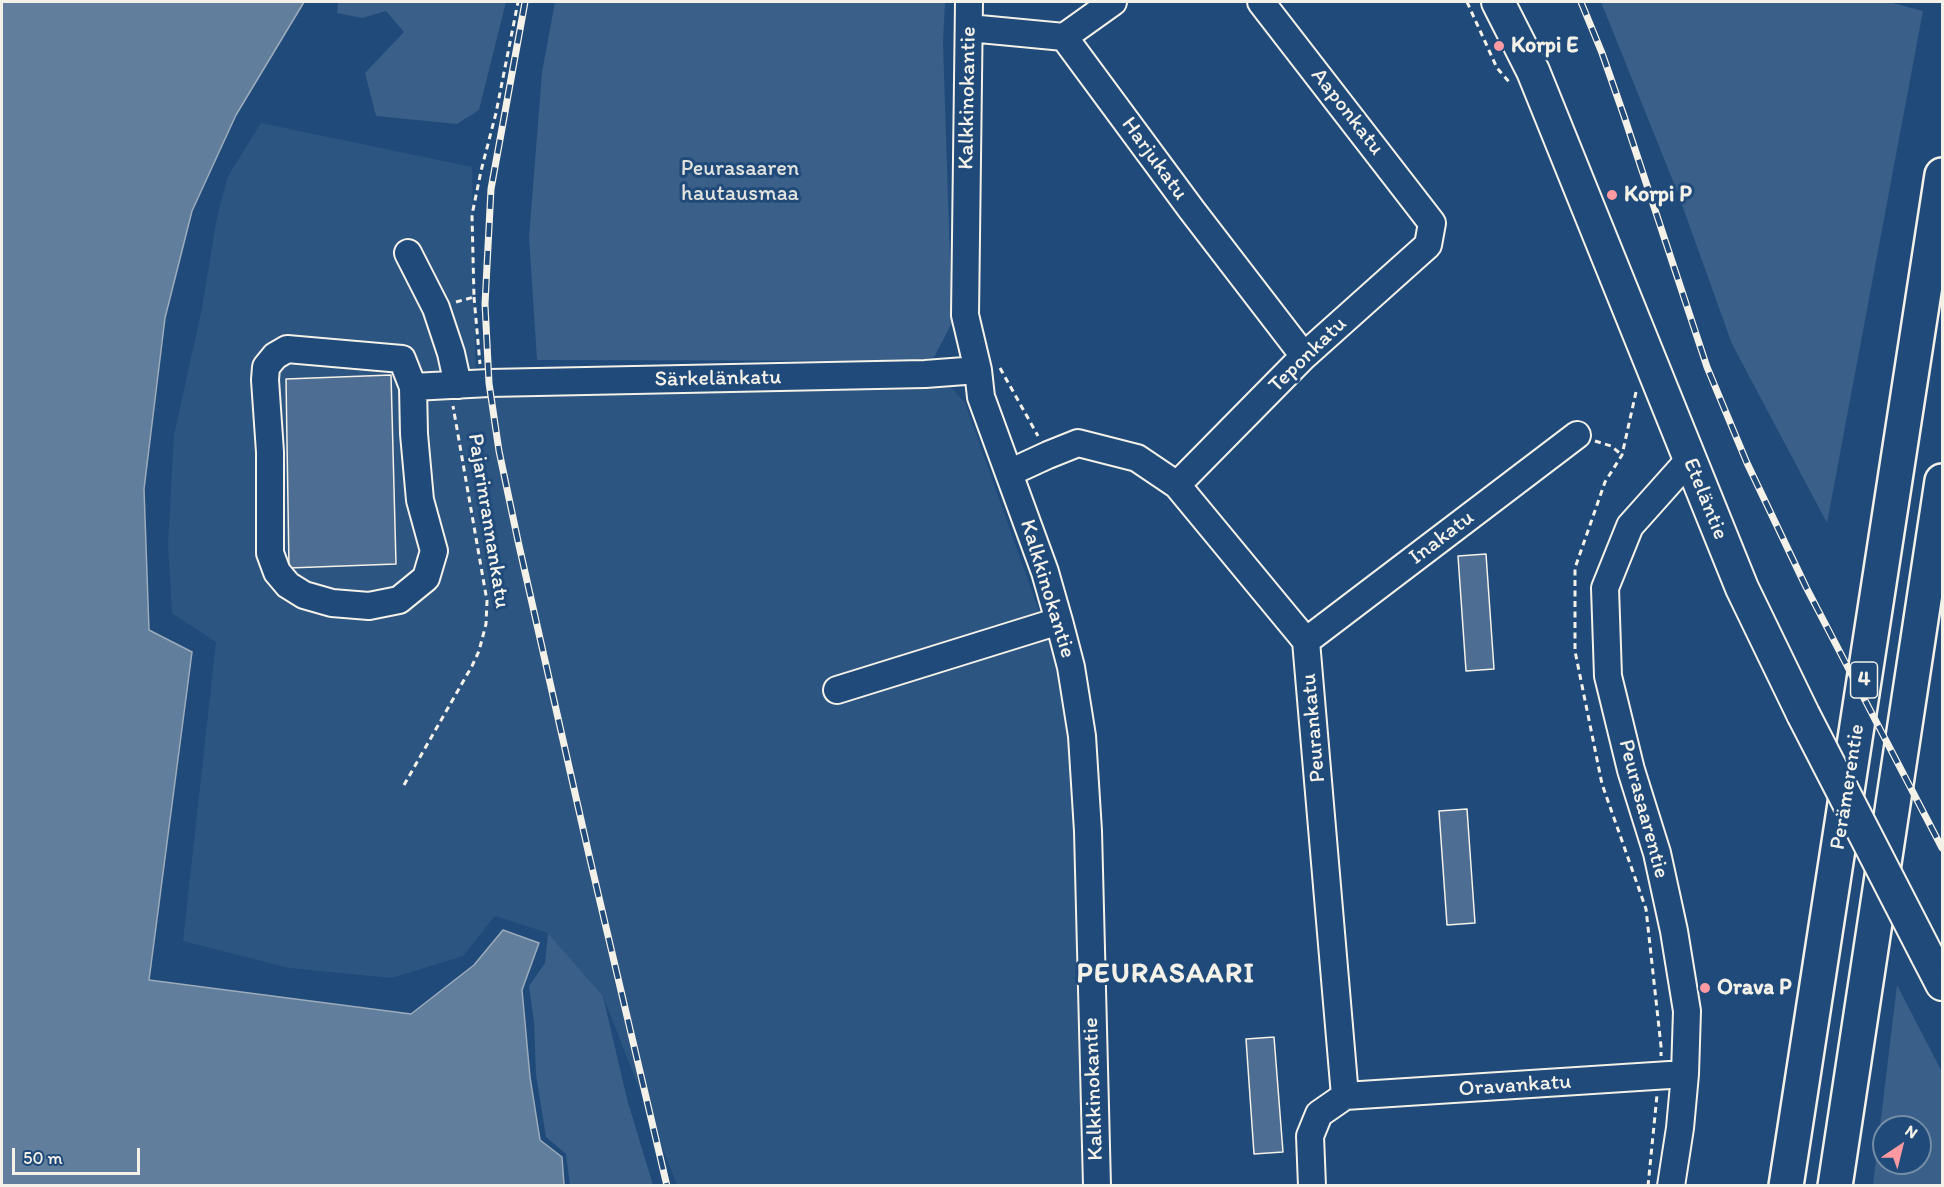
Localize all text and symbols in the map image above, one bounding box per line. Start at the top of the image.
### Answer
street label: Kalkkinokantie [954,26,982,170]
place label: Korpi E [1511,33,1578,59]
marker: Korpi E [1492,39,1506,53]
street label: Aaponkatu [1305,63,1389,161]
street label: Harjukatu [1115,112,1193,206]
park label: Peurasaaren hautausmaa [681,156,799,208]
place label: Korpi P [1624,182,1692,208]
marker: Korpi P [1605,188,1619,202]
street label: Teponkatu [1263,311,1353,399]
street label: Särkelänkatu [654,365,782,393]
street label: Pajarinrannankatu [461,432,515,610]
street label: Eteläntie [1677,454,1733,544]
street label: Inakatu [1404,505,1480,571]
street label: Kalkkinokantie [1013,517,1081,661]
road number: 4 [1850,662,1878,698]
street label: Peurankatu [1296,672,1332,784]
street label: Perämerentie [1825,722,1871,852]
street label: Peurasaarentie [1612,737,1674,881]
district label: PEURASAARI [1076,958,1256,992]
place label: Orava P [1717,975,1792,1001]
marker: Orava P [1698,981,1712,995]
street label: Kalkkinokantie [1078,1017,1110,1161]
street label: Oravankatu [1458,1069,1572,1103]
north arrow [1872,1115,1932,1175]
text: N [1902,1121,1921,1142]
scale bar [15,1136,142,1174]
text: 50 m [23,1147,63,1169]

